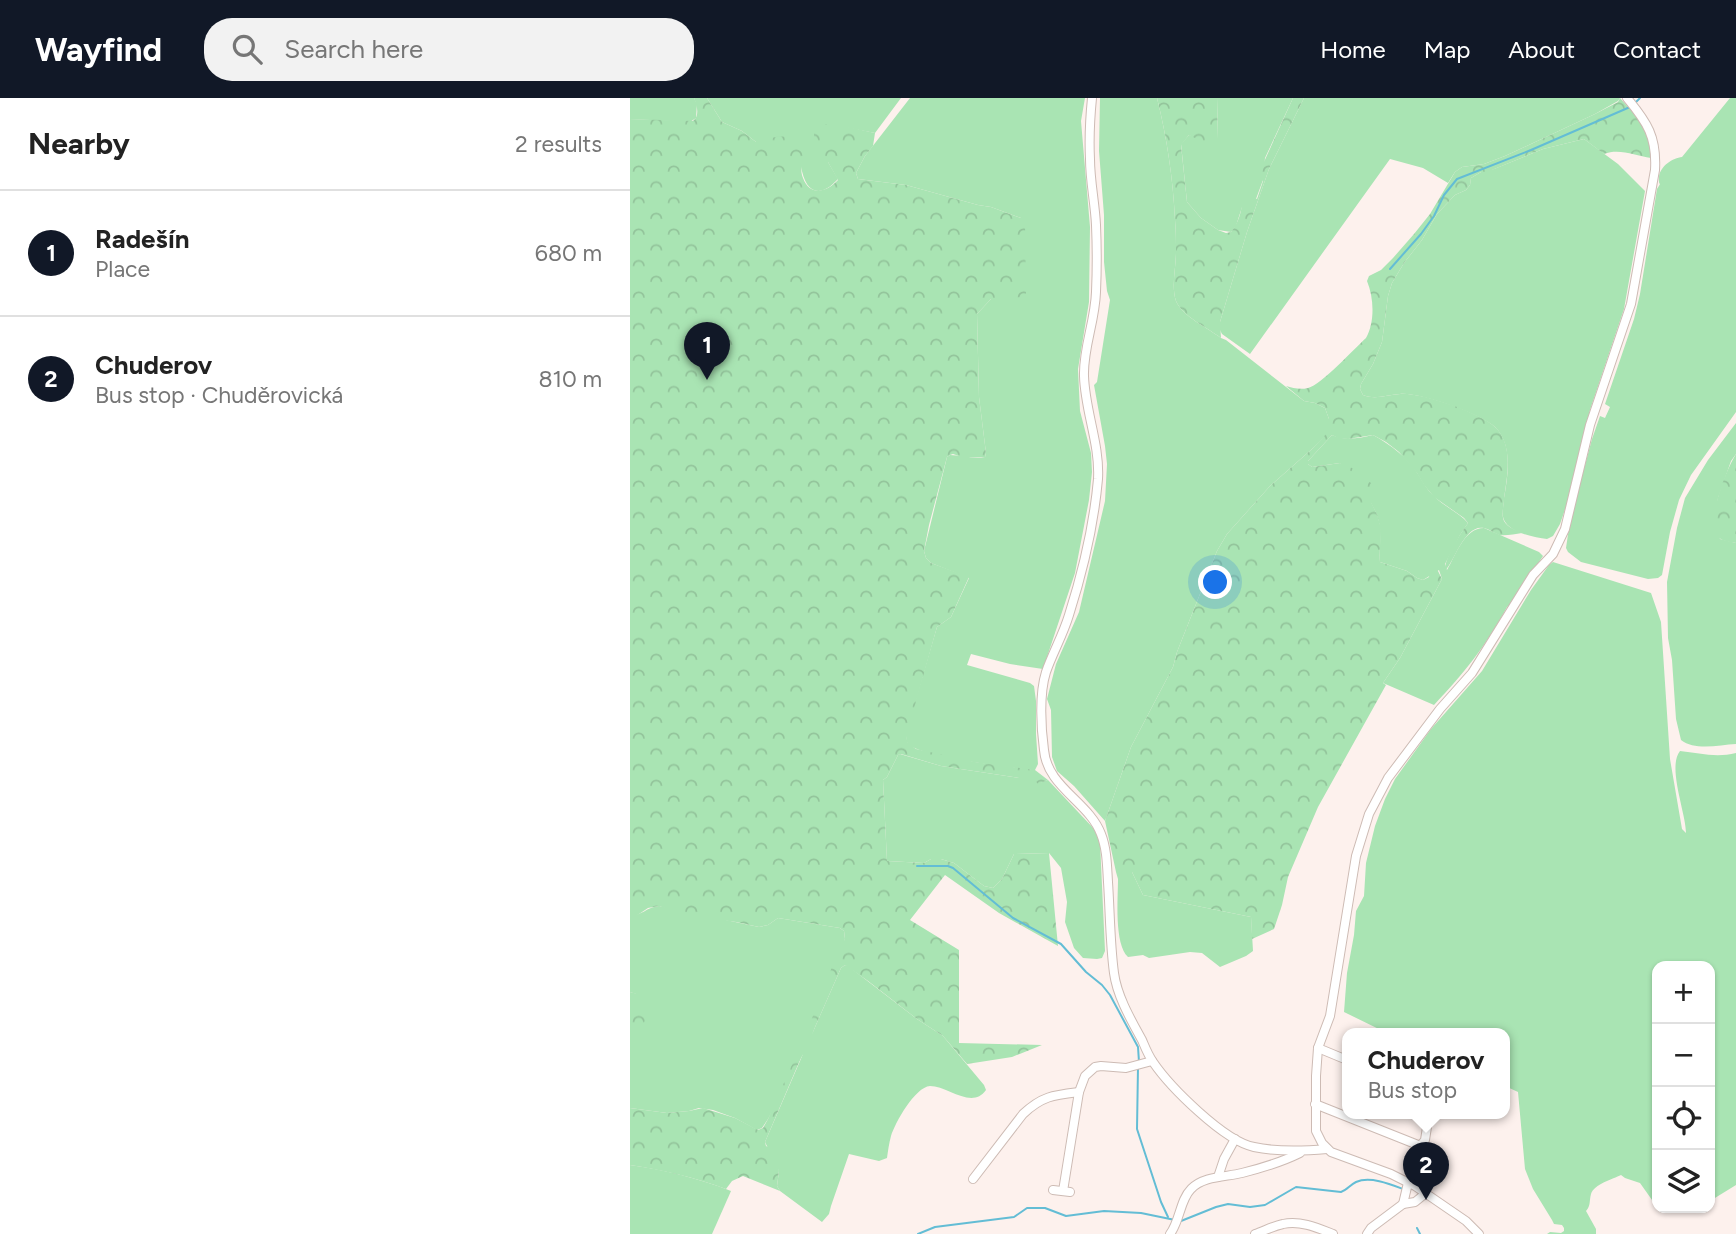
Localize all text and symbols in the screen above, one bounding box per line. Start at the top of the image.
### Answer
search box [204,18,694,81]
text: Wayfind [35,30,162,69]
icon: search [228,30,266,68]
text: Search here [284,33,423,65]
text: Home [1320,35,1386,64]
text: Map [1424,35,1470,64]
text: About [1508,35,1575,64]
text: Contact [1613,35,1701,64]
text: Nearby [28,125,130,162]
text: 2 results [515,130,602,158]
text: Radešín [95,223,190,255]
text: 1 [46,239,56,267]
text: 680 m [535,239,602,267]
text: Place [95,255,150,283]
pin: 1 [684,322,730,380]
text: Chuderov [95,349,212,381]
text: 2 [44,365,58,393]
text: 810 m [538,365,602,393]
text: Bus stop · Chuděrovická [95,381,343,409]
your location [1198,565,1232,599]
map controls [1652,961,1715,1213]
button: + [1652,961,1715,1024]
button: − [1652,1024,1715,1087]
popup [1342,1028,1510,1119]
text: Chuderov [1367,1044,1485,1076]
text: Bus stop [1367,1076,1457,1104]
button: locate [1652,1087,1715,1150]
pin: 2 [1403,1142,1449,1200]
button: layers [1652,1150,1715,1213]

